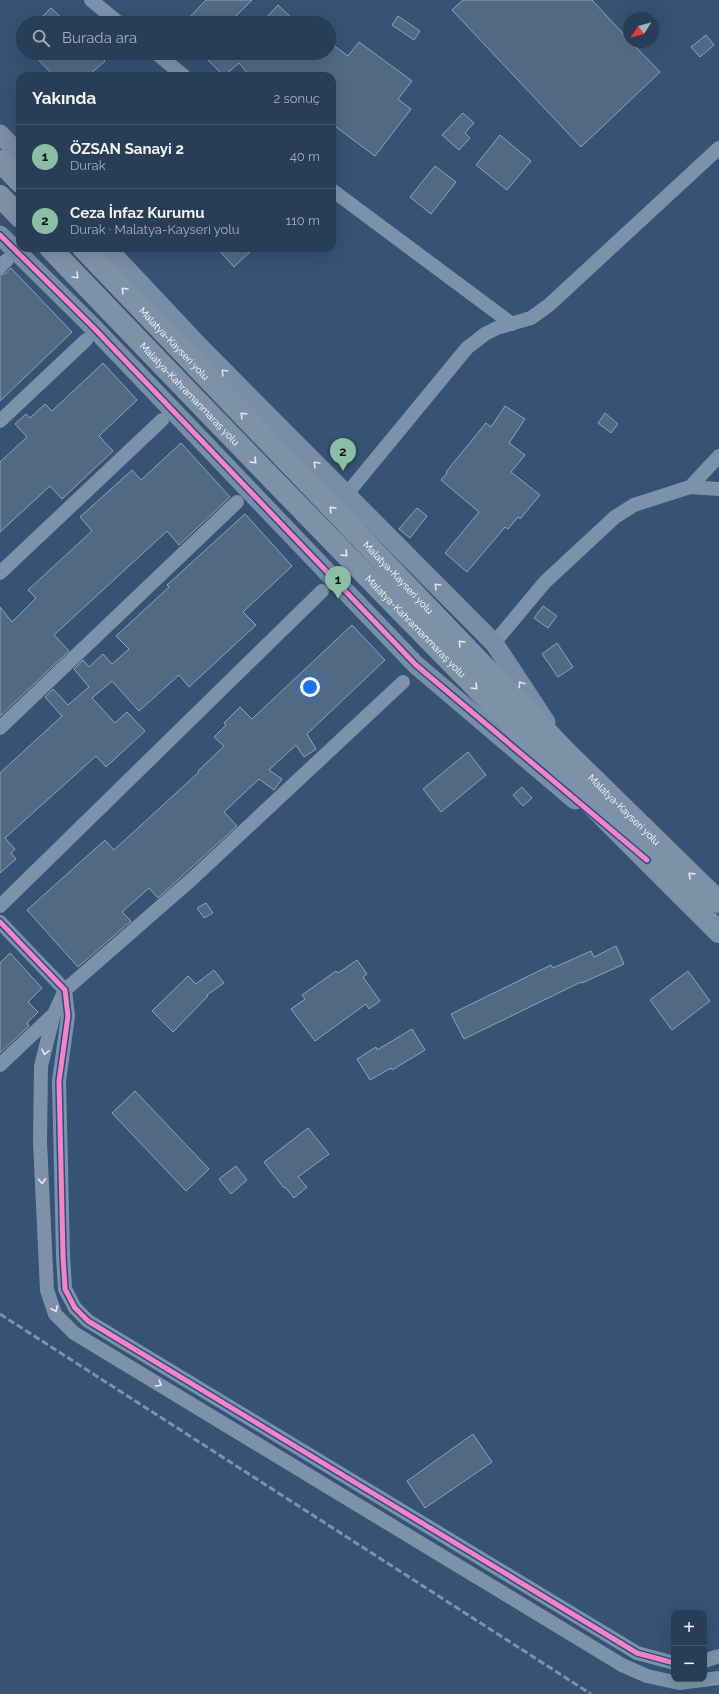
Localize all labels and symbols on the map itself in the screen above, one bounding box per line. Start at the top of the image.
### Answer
north arrow [623,12,659,48]
one-way arrow [72,271,79,279]
one-way arrow [121,287,129,295]
street label: Malatya-Kayseri yolu [137,305,211,382]
street label: Malatya-Kahramanmaraş yolu [138,340,242,448]
one-way arrow [221,369,229,377]
one-way arrow [240,412,248,420]
pin: 2 [330,438,356,471]
one-way arrow [249,456,257,464]
one-way arrow [313,461,321,469]
one-way arrow [330,506,337,514]
street label: Malatya-Kayseri yolu [361,539,435,616]
one-way arrow [340,549,348,557]
pin: 1 [325,566,351,599]
street label: Malatya-Kahramanmaraş yolu [363,573,468,680]
one-way arrow [434,583,442,591]
one-way arrow [458,641,465,648]
your location [300,677,320,697]
one-way arrow [518,681,526,688]
one-way arrow [470,682,478,690]
street label: Malatya-Kayseri yolu [586,772,662,847]
one-way arrow [688,872,696,880]
one-way arrow [41,1048,50,1055]
one-way arrow [38,1178,46,1184]
one-way arrow [50,1306,58,1313]
one-way arrow [155,1380,162,1387]

